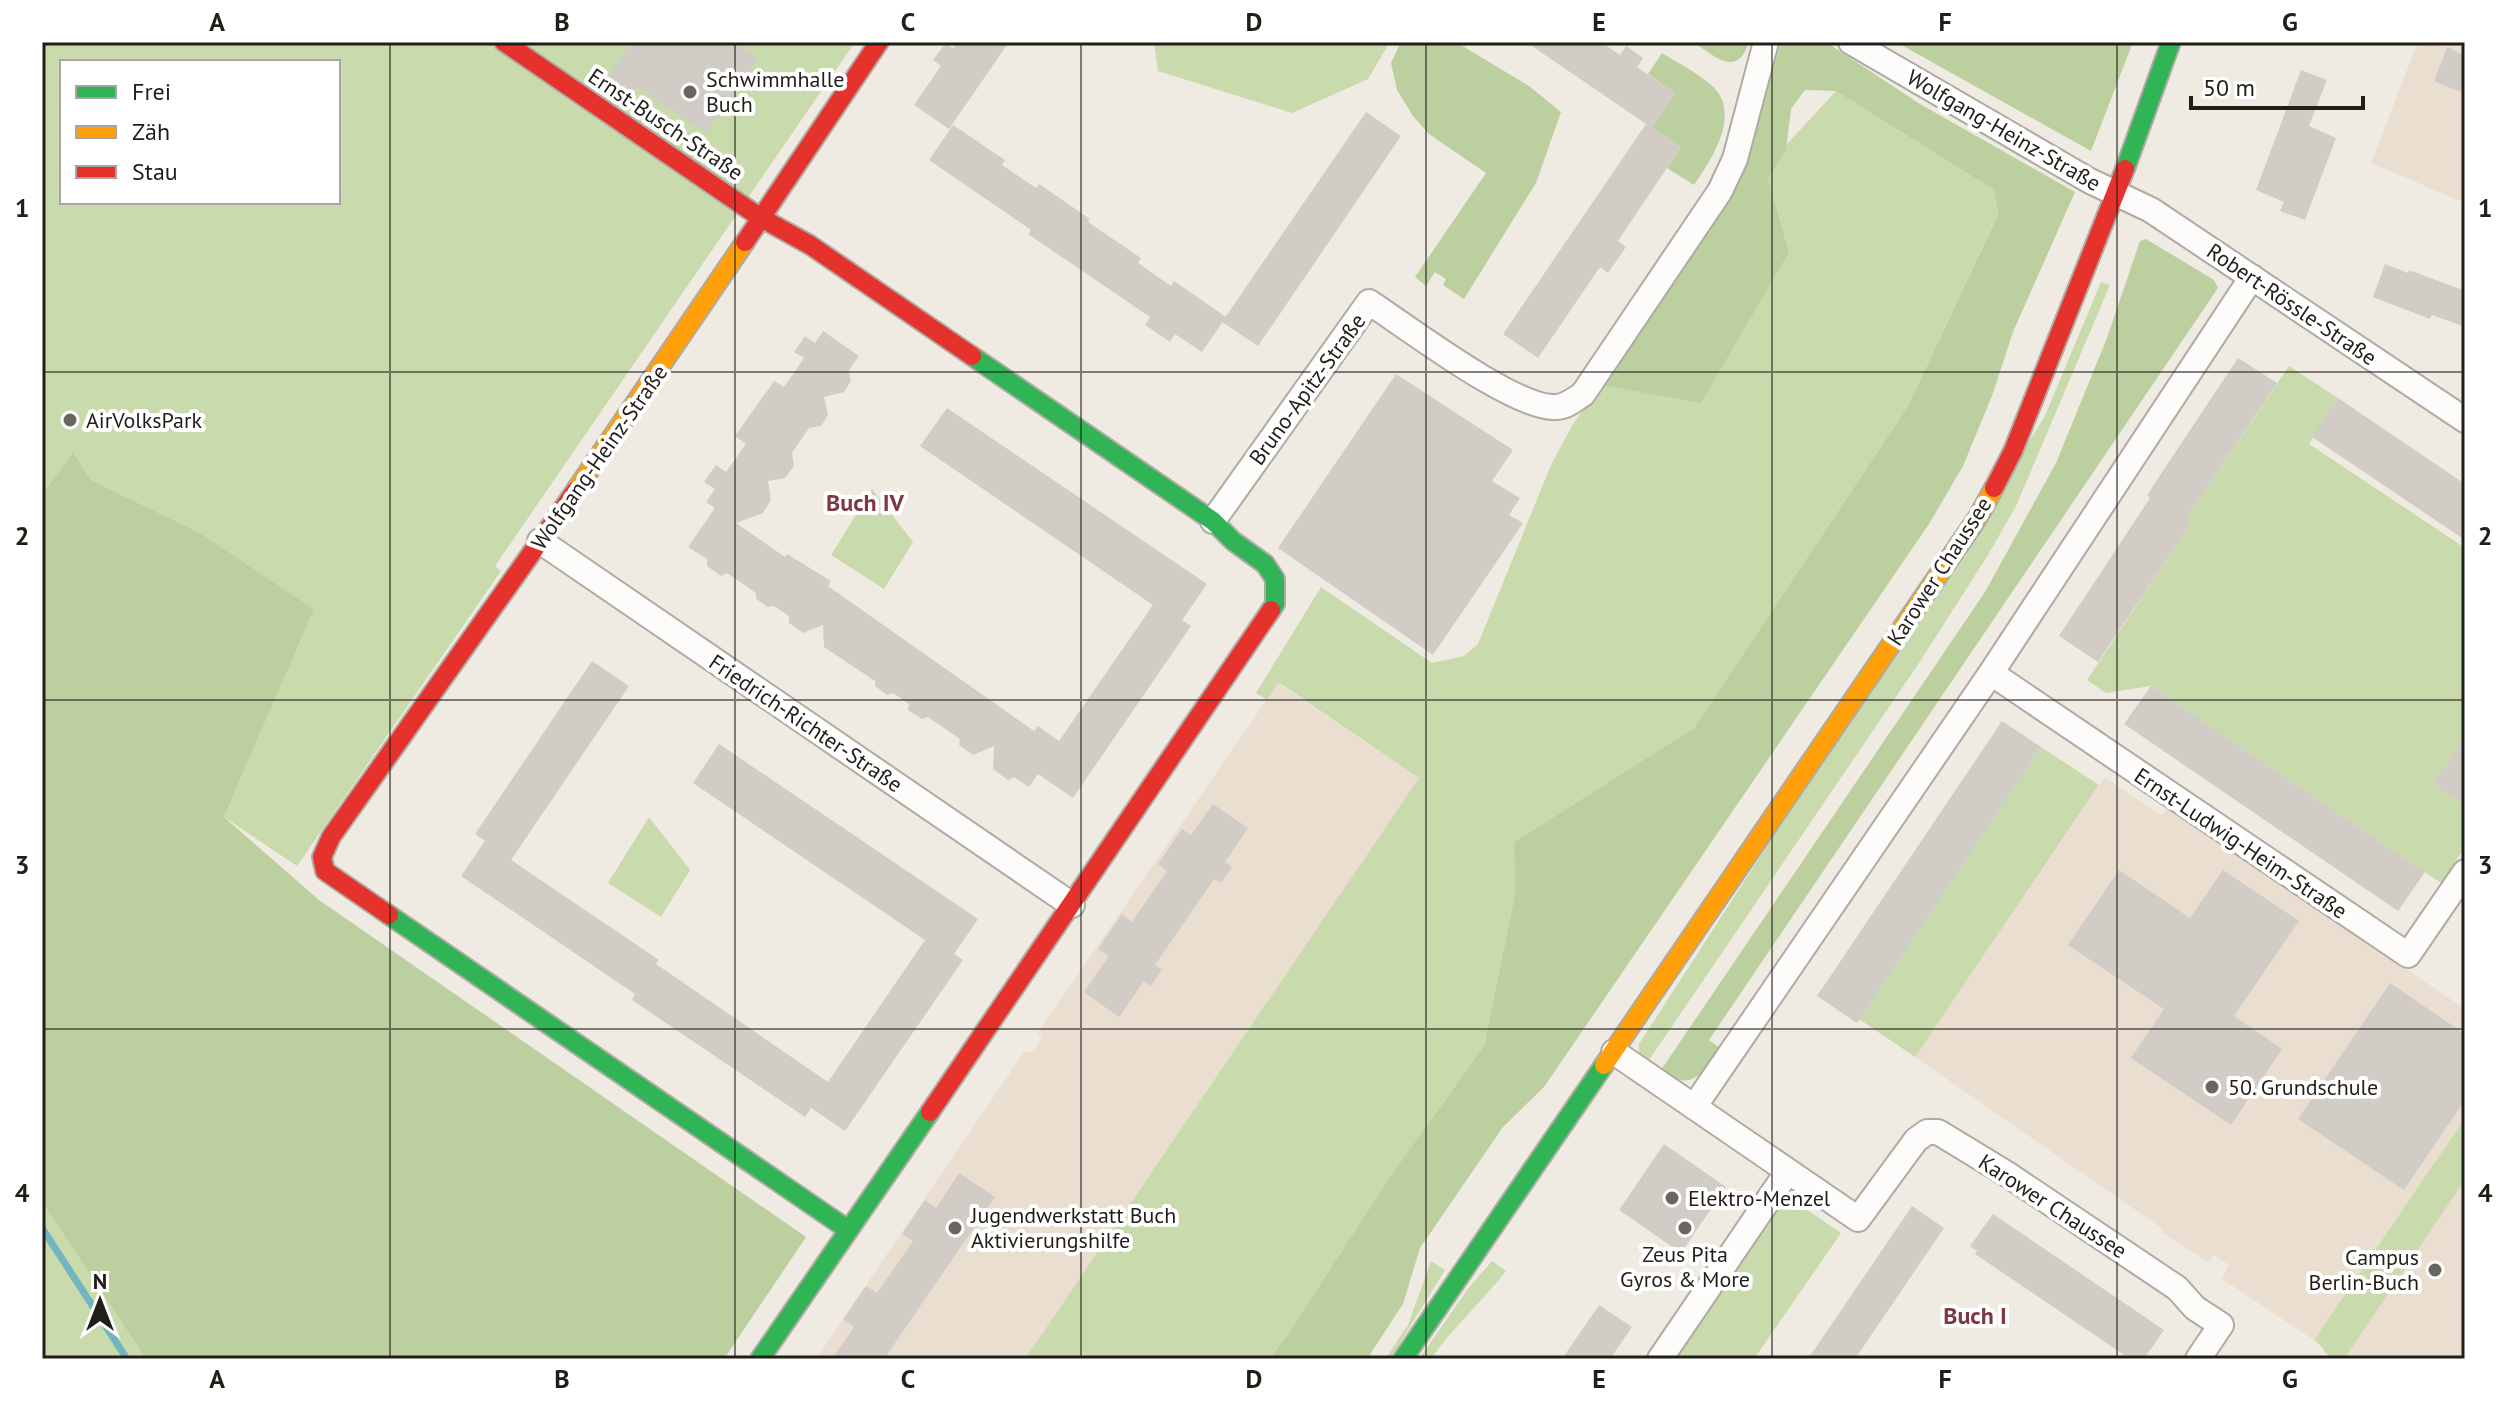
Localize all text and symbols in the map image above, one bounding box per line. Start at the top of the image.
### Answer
text: A [209,5,225,38]
text: B [554,5,570,38]
text: C [901,5,915,38]
text: D [1246,5,1262,38]
text: E [1592,5,1606,38]
text: F [1938,5,1952,38]
text: G [2282,5,2298,38]
legend [60,60,340,204]
scale bar [2191,60,2363,110]
street label: Ernst-Busch-Straße [583,62,749,186]
street label: Wolfgang-Heinz-Straße [1902,63,2106,197]
place label: Schwimmhalle Buch [706,65,844,118]
text: 50 m [2203,72,2255,103]
text: Frei [132,76,171,107]
marker: Schwimmhalle Buch [681,83,699,101]
text: Zäh [132,116,170,147]
text: Stau [132,156,178,187]
text: 1 [15,191,29,224]
text: 1 [2478,191,2492,224]
street label: Robert-Rössle-Straße [2202,237,2382,371]
street label: Bruno-Apitz-Straße [1243,308,1371,470]
street label: Wolfgang-Heinz-Straße [525,359,673,555]
place label: AirVolksPark [86,406,202,434]
marker: AirVolksPark [61,411,79,429]
district label: Buch IV [826,487,905,518]
street label: Karower Chaussee [1881,492,1997,650]
text: 2 [15,519,29,552]
text: 2 [2478,519,2492,552]
street label: Friedrich-Richter-Straße [704,648,908,798]
street label: Ernst-Ludwig-Heim-Straße [2129,761,2353,925]
text: 3 [15,848,29,881]
text: 3 [2478,848,2492,881]
place label: 50. Grundschule [2228,1073,2378,1101]
marker: 50. Grundschule [2203,1078,2221,1096]
street label: Karower Chaussee [1974,1148,2132,1264]
text: 4 [15,1176,30,1209]
text: 4 [2478,1176,2493,1209]
place label: Elektro-Menzel [1688,1184,1831,1212]
marker: Elektro-Menzel [1663,1189,1681,1207]
place label: Jugendwerkstatt Buch Aktivierungshilfe [970,1201,1176,1254]
marker: Jugendwerkstatt Buch Aktivierungshilfe [946,1219,964,1237]
marker: Zeus Pita Gyros & More [1676,1219,1694,1237]
place label: Zeus Pita Gyros & More [1620,1240,1750,1293]
place label: Campus Berlin-Buch [2309,1243,2419,1296]
north arrow [60,1261,140,1341]
marker: Campus Berlin-Buch [2426,1261,2444,1279]
text: N [93,1267,107,1295]
district label: Buch I [1943,1300,2007,1331]
text: A [209,1362,225,1395]
text: B [554,1362,570,1395]
text: C [901,1362,915,1395]
text: D [1246,1362,1262,1395]
text: E [1592,1362,1606,1395]
text: F [1938,1362,1952,1395]
text: G [2282,1362,2298,1395]

